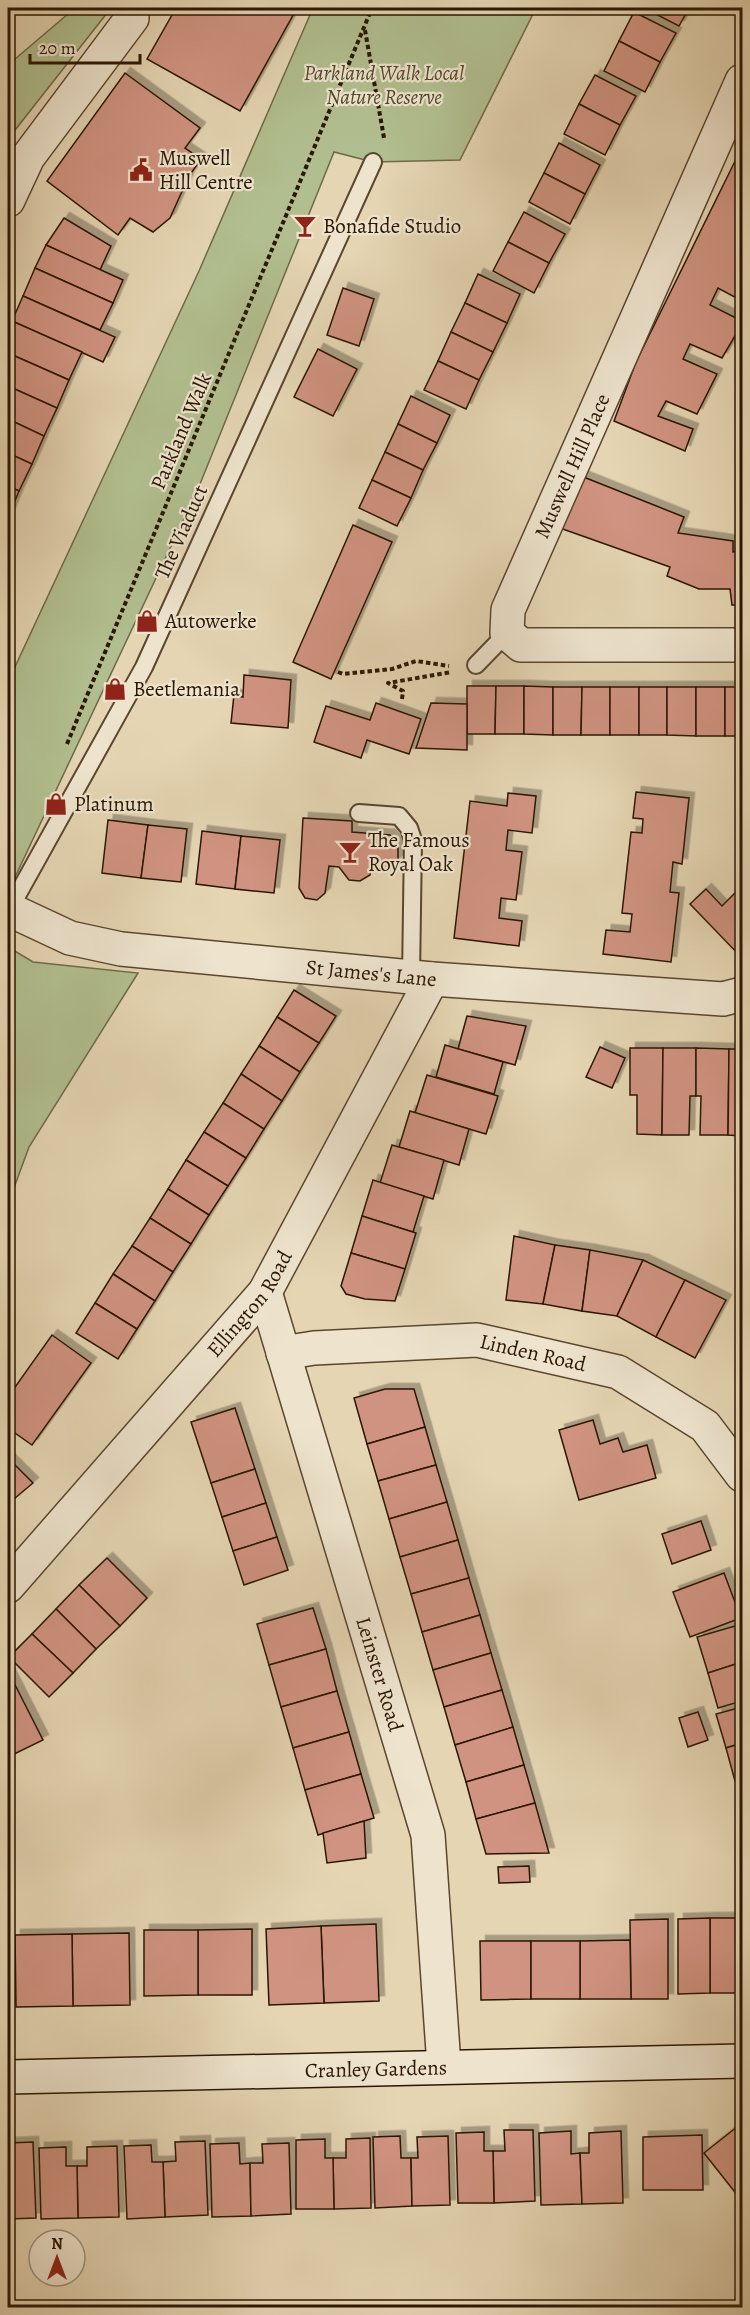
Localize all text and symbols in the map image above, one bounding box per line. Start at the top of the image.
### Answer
scale bar [30,27,140,65]
text: 20 m [39,36,76,60]
park label: Parkland Walk Local Nature Reserve [304,59,465,111]
place label: Muswell Hill Centre [159,144,253,196]
public building icon: Muswell Hill Centre [128,157,154,183]
place label: Bonafide Studio [323,212,461,240]
bar icon: Bonafide Studio [292,213,318,239]
street label: Parkland Walk [144,368,218,494]
street label: Muswell Hill Place [528,389,616,543]
street label: The Viaduct [148,480,214,584]
place label: Autowerke [164,607,257,635]
shop icon: Autowerke [134,608,160,634]
place label: Beetlemania [133,675,240,703]
shop icon: Beetlemania [102,676,128,702]
place label: Platinum [74,790,154,818]
shop icon: Platinum [43,791,69,817]
place label: The Famous Royal Oak [368,826,470,878]
bar icon: The Famous Royal Oak [337,839,363,865]
street label: St James's Lane [304,953,438,993]
street label: Ellington Road [200,1245,299,1363]
street label: Linden Road [477,1327,590,1378]
street label: Leinster Road [349,1613,410,1736]
street label: Cranley Gardens [305,2053,447,2085]
north arrow [27,2228,87,2288]
text: N [51,2233,63,2255]

